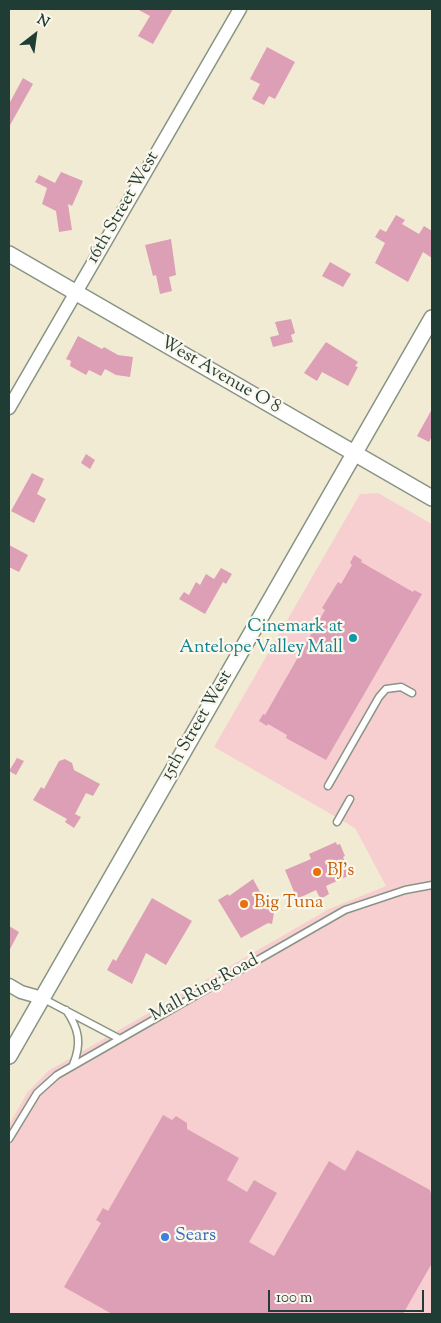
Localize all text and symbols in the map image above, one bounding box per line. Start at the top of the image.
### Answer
north arrow [10,10,60,60]
text: N [33,11,52,33]
street label: 16th Street West [83,148,165,268]
street label: West Avenue O 8 [156,333,284,419]
place label: Cinemark at Antelope Valley Mall [179,617,343,660]
marker: Cinemark at Antelope Valley Mall [347,632,359,644]
street label: 15th Street West [158,667,238,785]
place label: BJ's [327,861,354,883]
marker: BJ's [311,866,323,878]
place label: Big Tuna [254,893,323,915]
marker: Big Tuna [238,898,250,910]
street label: Mall Ring Road [147,950,263,1028]
place label: Sears [175,1226,216,1248]
marker: Sears [159,1231,171,1243]
scale bar [271,1280,427,1312]
text: 100 m [276,1288,312,1309]

